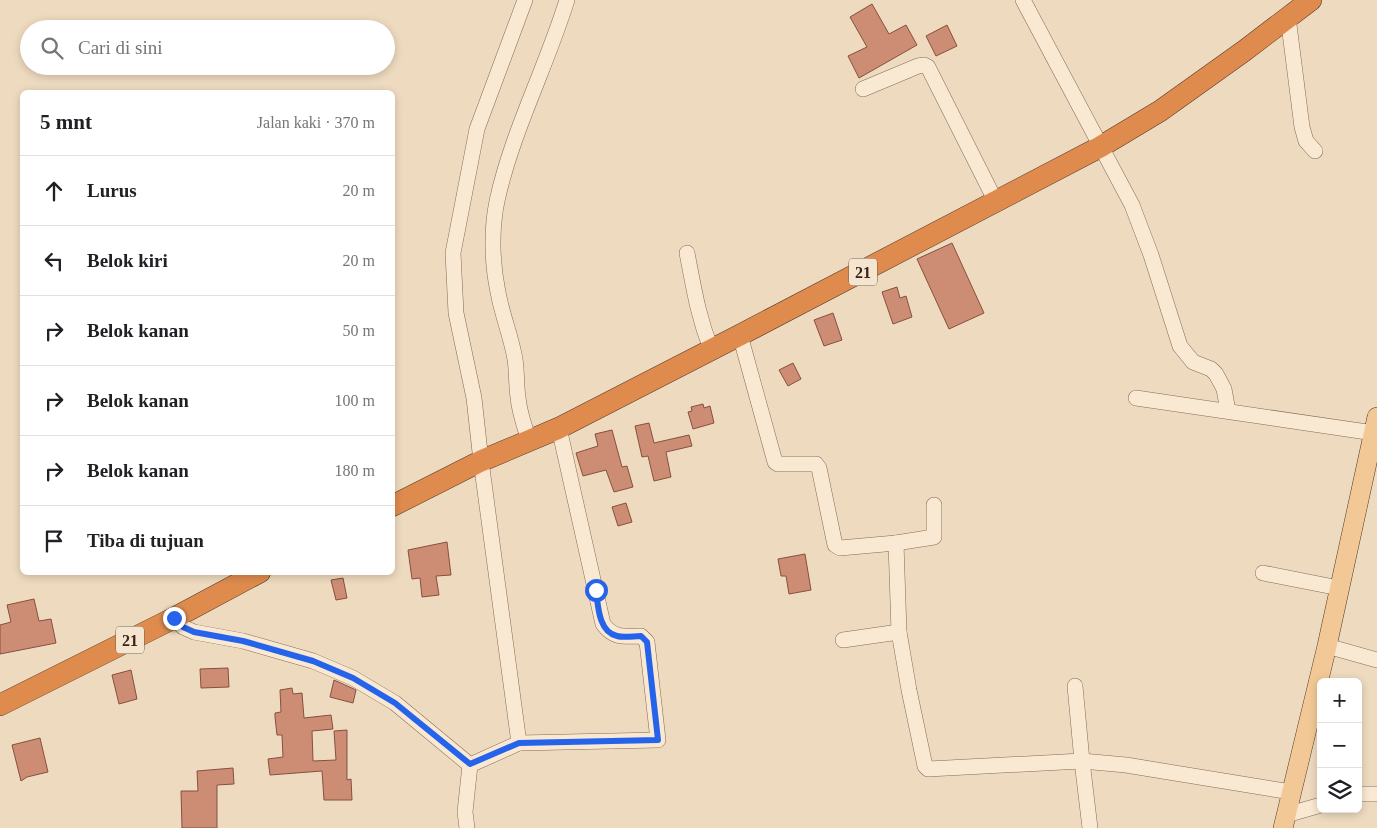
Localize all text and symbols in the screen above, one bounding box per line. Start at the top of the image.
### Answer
search box [20,20,395,75]
icon: search [38,34,66,62]
text: Cari di sini [78,37,162,58]
text: 5 mnt [40,110,92,134]
text: Jalan kaki · 370 m [257,114,375,131]
icon: ahead [40,177,68,205]
text: Lurus [87,180,137,201]
text: 20 m [343,182,375,199]
icon: left [40,247,68,275]
text: Belok kiri [87,250,168,271]
text: 20 m [343,252,375,269]
road number: 21 [849,258,877,286]
icon: right [40,317,68,345]
text: Belok kanan [87,320,189,341]
text: 50 m [343,322,375,339]
icon: right [40,387,68,415]
text: Belok kanan [87,390,189,411]
text: 100 m [335,392,375,409]
icon: right [40,457,68,485]
text: Belok kanan [87,460,189,481]
text: 180 m [335,462,375,479]
icon: arrive [40,527,68,555]
text: Tiba di tujuan [87,530,204,551]
route start [585,579,608,602]
route end [163,607,186,630]
road number: 21 [116,626,144,654]
map controls [1317,678,1362,813]
button: + [1317,678,1362,723]
button: − [1317,723,1362,768]
button: layers [1317,768,1362,813]

